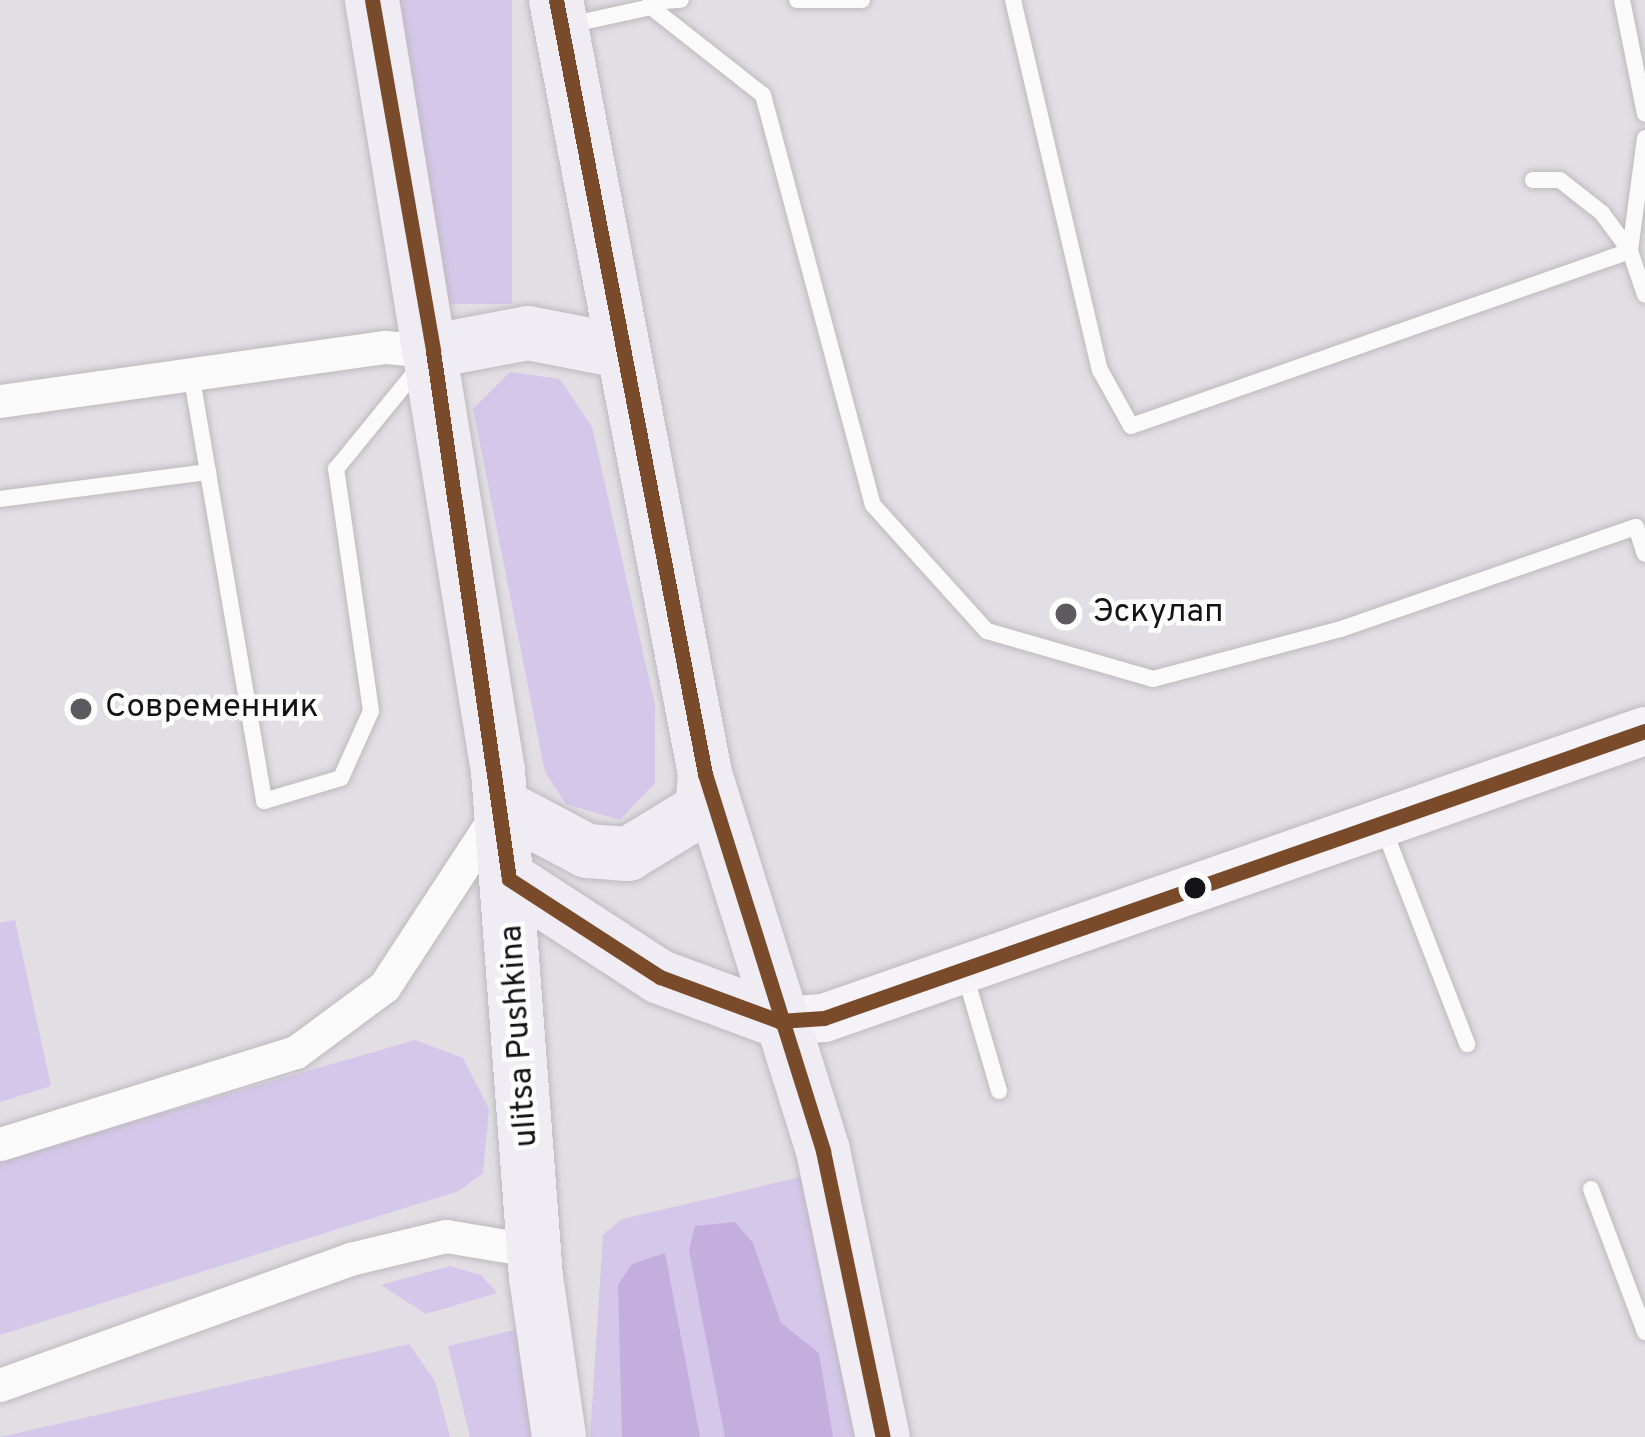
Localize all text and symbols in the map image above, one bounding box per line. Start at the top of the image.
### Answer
place label: Эскулап [1093,594,1223,634]
marker: Эскулап [1050,598,1082,630]
place label: Современник [105,689,319,729]
marker: Современник [68,696,94,722]
unlabelled marker [1184,877,1206,899]
street label: ulitsa Pushkina [493,923,549,1149]

